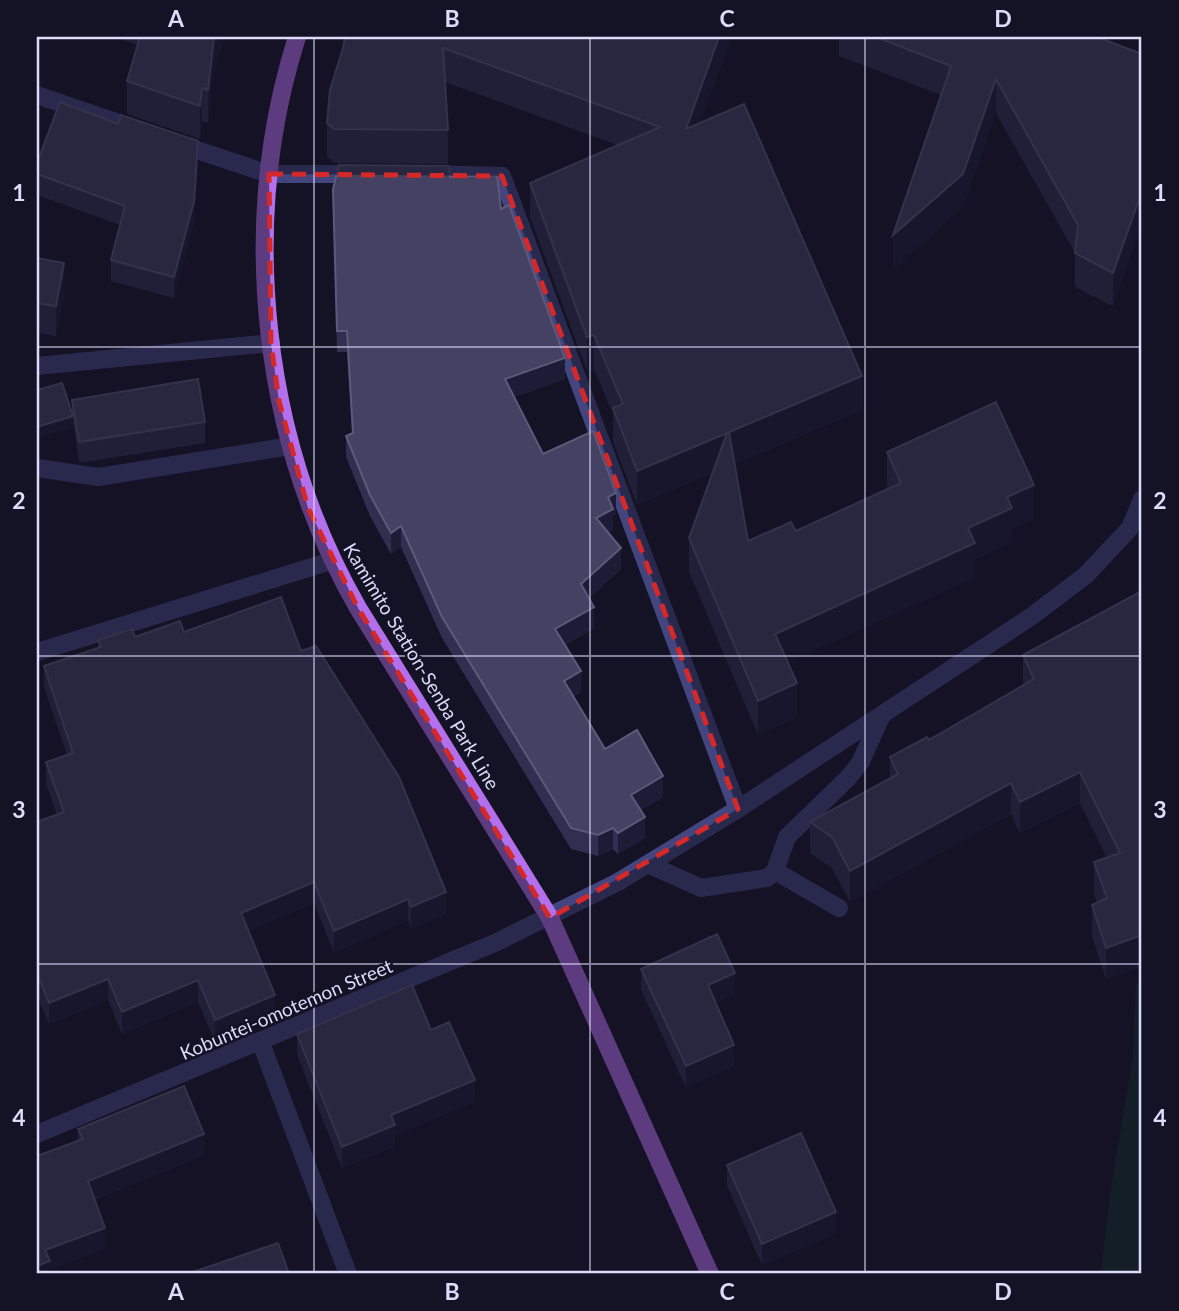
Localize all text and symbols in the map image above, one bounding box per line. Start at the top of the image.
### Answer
text: A [167,4,185,32]
text: B [444,4,460,32]
text: C [719,4,735,32]
text: D [994,4,1012,32]
text: 1 [12,178,26,206]
text: 1 [1153,178,1167,206]
text: 2 [12,486,26,514]
text: 2 [1153,486,1167,514]
street label: Kamimito Station-Senba Park Line [339,538,505,794]
text: 3 [12,795,26,823]
text: 3 [1153,795,1167,823]
street label: Kobuntei-omotemon Street [176,954,396,1064]
text: 4 [12,1103,26,1131]
text: 4 [1153,1103,1167,1131]
text: A [167,1277,185,1305]
text: B [444,1277,460,1305]
text: C [719,1277,735,1305]
text: D [994,1277,1012,1305]

